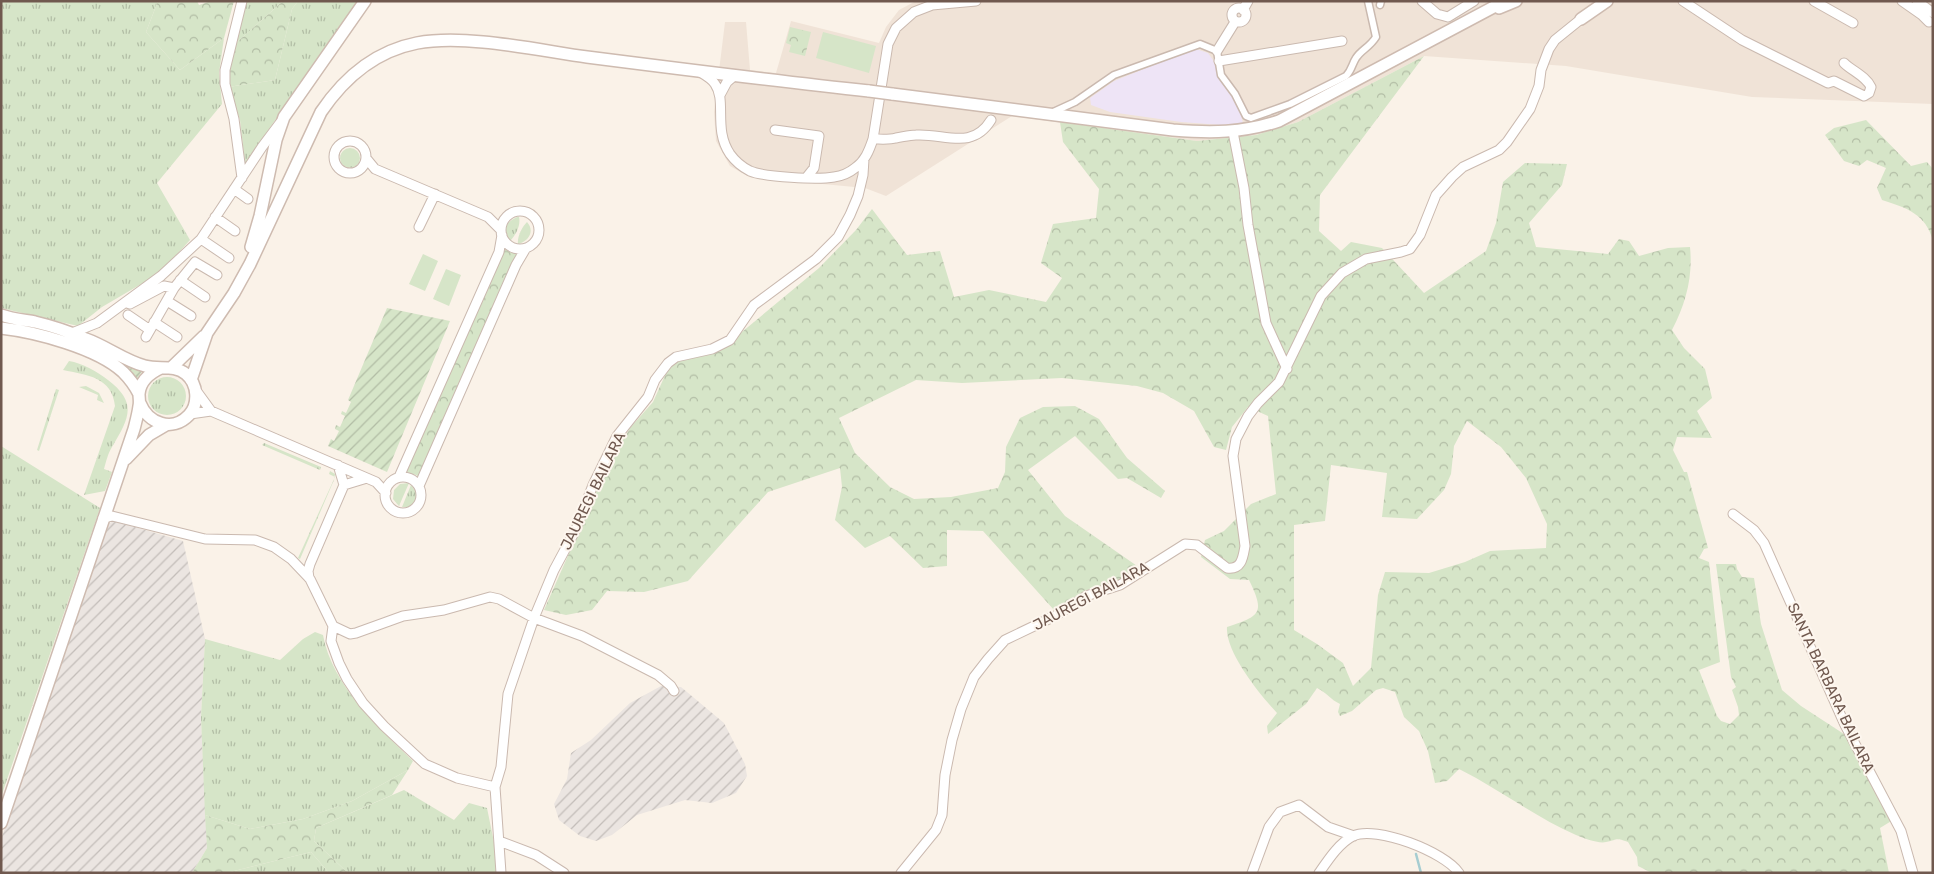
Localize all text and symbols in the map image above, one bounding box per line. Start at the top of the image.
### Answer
street label: JAUREGI BAILARA [557,429,629,553]
street label: JAUREGI BAILARA [1030,558,1152,634]
street label: SANTA BARBARA BAILARA [1784,600,1878,776]

